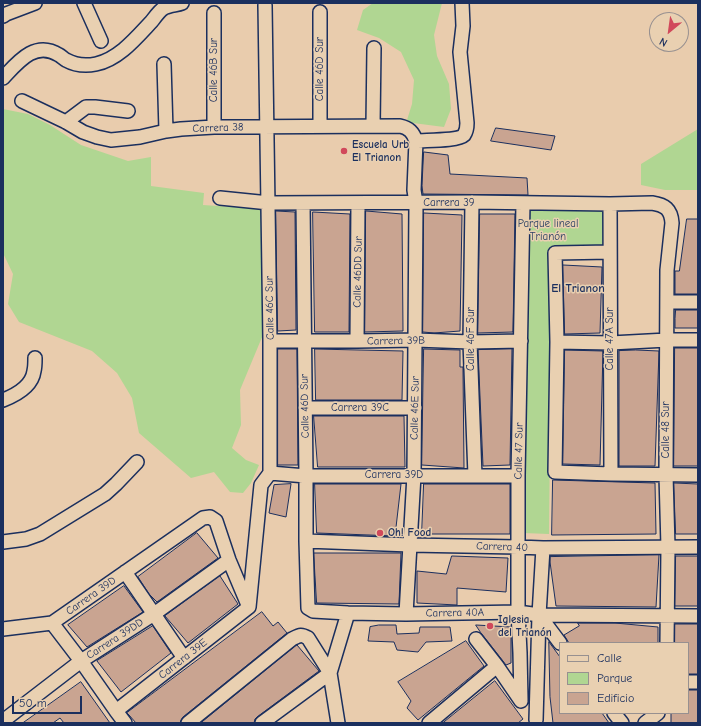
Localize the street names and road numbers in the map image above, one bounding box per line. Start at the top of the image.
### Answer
street label: Calle 46D Sur [313,37,327,101]
street label: Calle 46B Sur [207,38,221,102]
street label: Carrera 38 [192,121,244,135]
street label: Carrera 39 [423,196,475,210]
street label: Calle 46DD Sur [351,236,365,308]
street label: Calle 46C Sur [263,276,277,340]
street label: Calle 46F Sur [464,307,478,371]
street label: Calle 47A Sur [603,307,617,371]
street label: Carrera 39B [367,334,425,348]
street label: Calle 46D Sur [298,374,312,438]
street label: Calle 46E Sur [408,376,422,440]
street label: Carrera 39C [331,401,389,415]
street label: Calle 48 Sur [659,401,673,459]
street label: Calle 47 Sur [512,423,526,479]
street label: Carrera 39D [365,468,423,482]
street label: Carrera 40 [476,539,528,555]
street label: Carrera 39D [63,574,119,618]
street label: Carrera 40A [426,606,484,620]
street label: Carrera 39DD [84,616,146,662]
street label: Carrera 39E [156,636,210,682]

